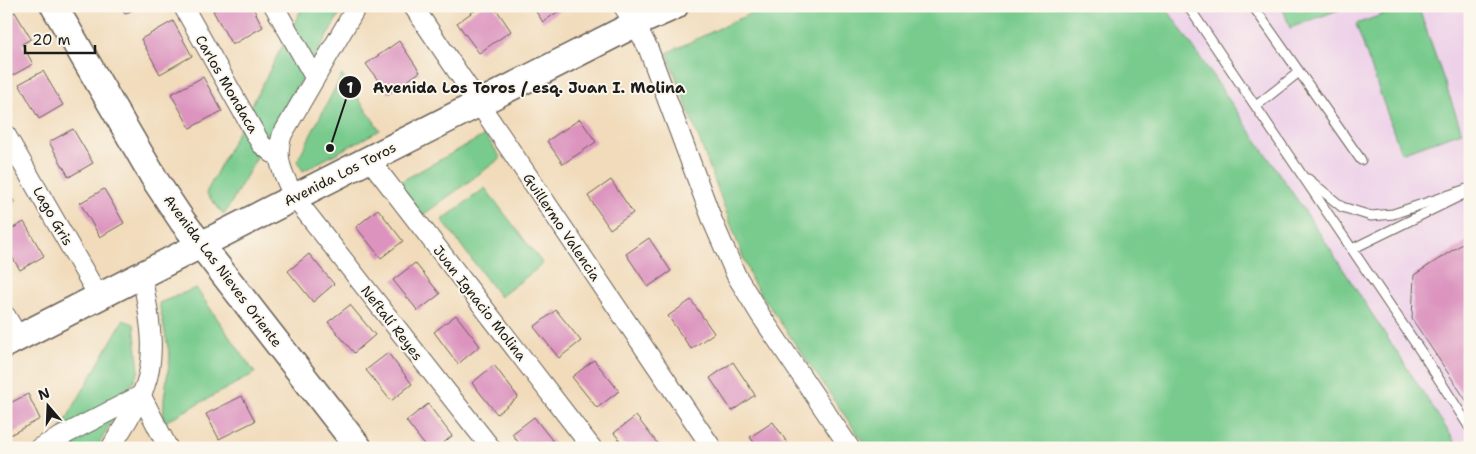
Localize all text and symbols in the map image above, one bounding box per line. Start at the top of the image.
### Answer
scale bar [25,22,95,54]
text: 20 m [32,30,71,50]
street label: Carlos Mondaca [192,32,263,137]
callout: Avenida Los Toros / esq. Juan I. Molina [337,72,695,102]
text: 1 [347,78,354,98]
text: Avenida Los Toros / esq. Juan I. Molina [373,78,686,98]
street label: Avenida Los Toros [281,138,399,210]
street label: Guillermo Valencia [519,170,605,285]
street label: Lago Gris [29,183,77,249]
street label: Avenida Las Nieves Oriente [160,191,286,351]
street label: Juan Ignacio Molina [429,242,531,365]
street label: Neftalí Reyes [357,282,427,364]
north arrow [22,382,72,432]
text: N [36,383,52,404]

